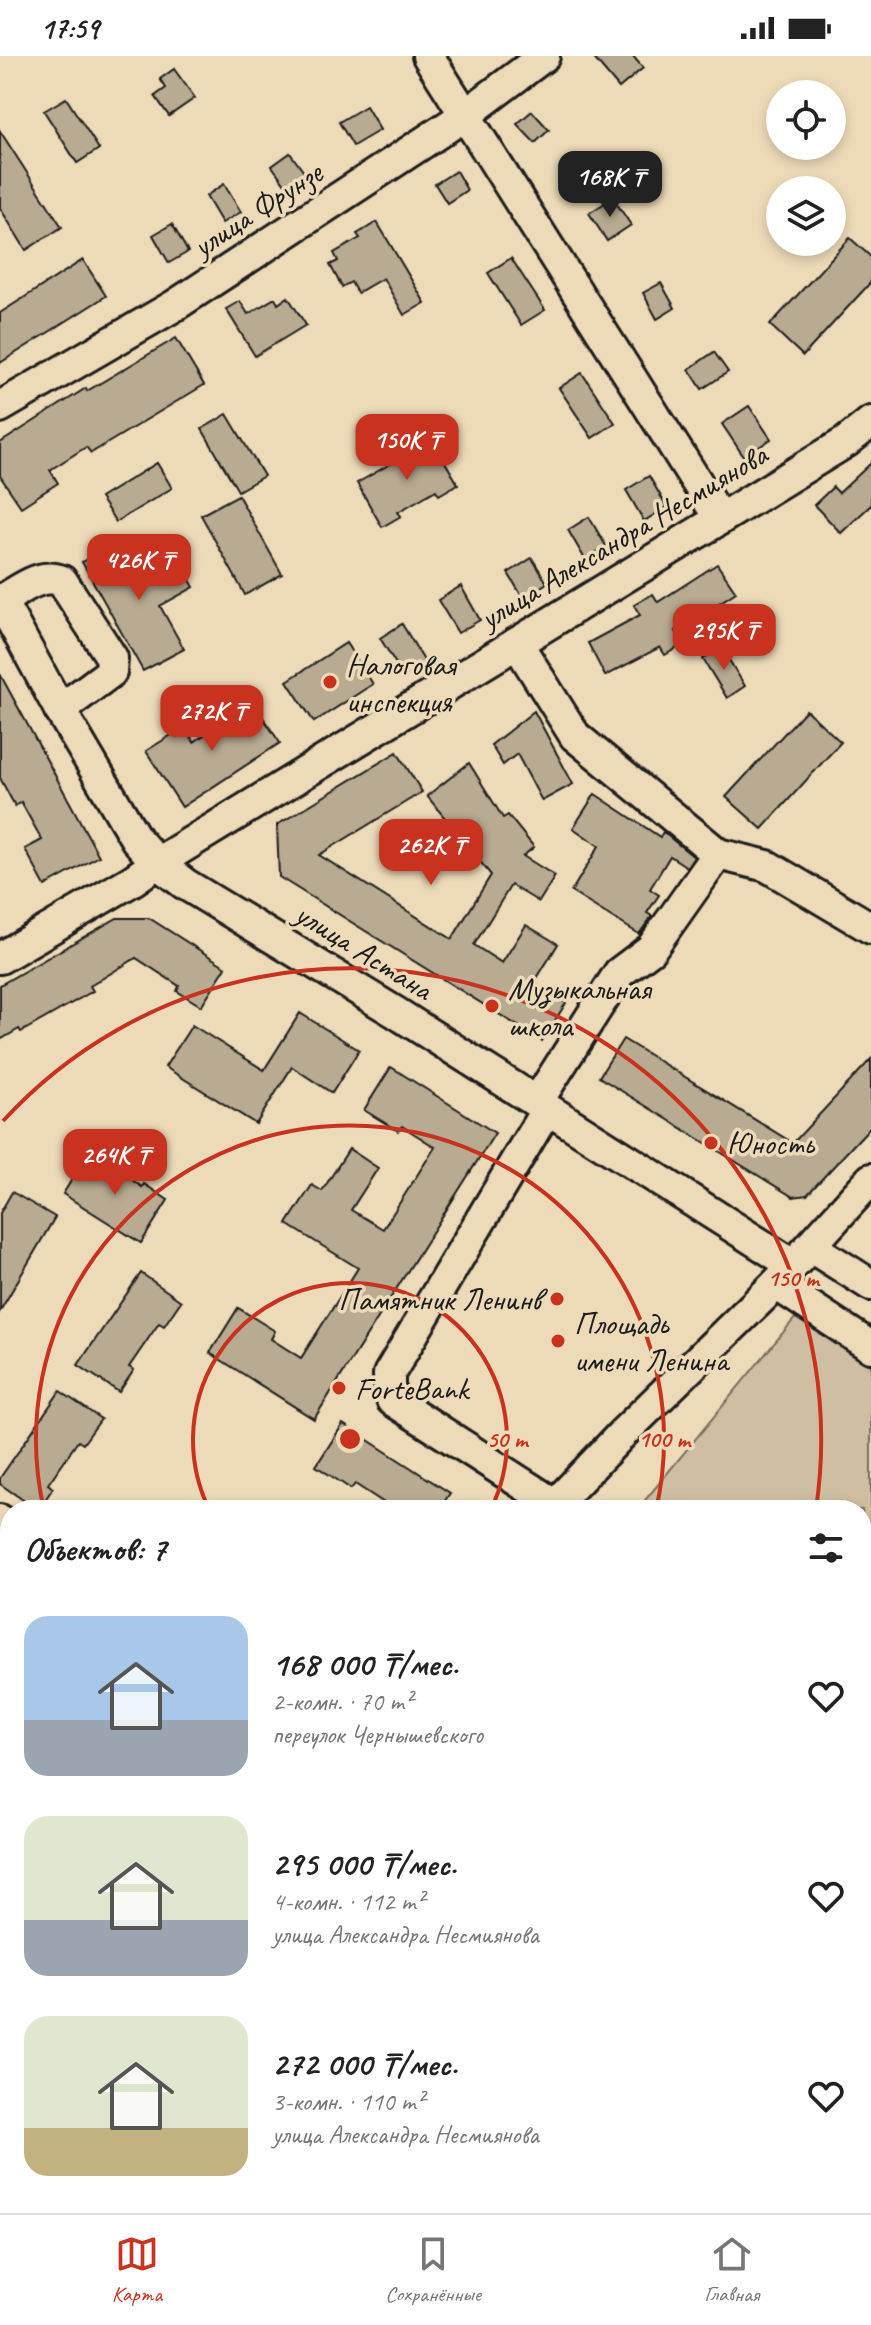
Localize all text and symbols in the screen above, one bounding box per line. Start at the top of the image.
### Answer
text: 17:59 [40,9,99,47]
map controls [766,80,846,256]
button: locate [766,80,846,160]
street label: улица Фрунзе [183,151,332,268]
pin: 168K ₸ [545,151,675,219]
text: 168K ₸ [576,160,644,193]
button: layers [766,176,846,256]
pin: 150K ₸ [342,414,472,482]
text: 150K ₸ [374,423,440,456]
street label: улица Александра Несмиянова [470,433,776,640]
pin: 426K ₸ [74,534,204,602]
text: 426K ₸ [105,543,173,576]
pin: 295K ₸ [659,604,789,672]
text: 295K ₸ [691,613,757,646]
place label: Налоговая инспекция [346,644,457,722]
marker: Налоговая инспекция [321,673,339,691]
pin: 272K ₸ [147,685,277,753]
text: 272K ₸ [178,694,246,727]
pin: 262K ₸ [366,819,496,887]
text: 262K ₸ [397,828,465,861]
street label: улица Астана [286,892,442,1011]
place label: Музыкальная школа [508,968,652,1046]
marker: Музыкальная школа [483,997,501,1015]
place label: Юность [727,1123,816,1164]
pin: 264K ₸ [50,1129,180,1197]
marker: Юность [702,1134,720,1152]
text: 264K ₸ [81,1138,149,1171]
text: 150 m [767,1263,821,1293]
place label: Памятник Ленинв [338,1279,548,1320]
marker: Памятник Ленинв [548,1290,566,1308]
place label: Площадь имени Ленина [574,1303,731,1381]
marker: Площадь имени Ленина [549,1332,567,1350]
place label: ForteBank [355,1368,471,1409]
marker: ForteBank [330,1379,348,1397]
text: 50 m [487,1424,530,1454]
text: 100 m [638,1424,692,1454]
centre of rings [336,1425,364,1453]
icon: filters [804,1526,848,1570]
text: Объектов: 7 [24,1527,166,1570]
text: 168 000 ₸/мес. [272,1642,458,1685]
icon: home [88,1648,184,1744]
icon: heart [804,1674,848,1718]
text: 2-комн. · 70 m² [272,1685,412,1718]
text: переулок Чернышевского [272,1718,483,1751]
text: 295 000 ₸/мес. [272,1842,457,1885]
icon: home [88,1848,184,1944]
icon: heart [804,1874,848,1918]
text: 4-комн. · 112 m² [272,1885,424,1918]
text: улица Александра Несмиянова [272,1918,539,1951]
text: 272 000 ₸/мес. [272,2042,457,2085]
icon: home [88,2048,184,2144]
icon: heart [804,2074,848,2118]
text: 3-комн. · 110 m² [272,2085,424,2118]
text: улица Александра Несмиянова [272,2118,539,2151]
tab: Карта [112,2232,162,2308]
tab: Сохранённые [385,2232,481,2308]
tab: Главная [704,2232,759,2308]

